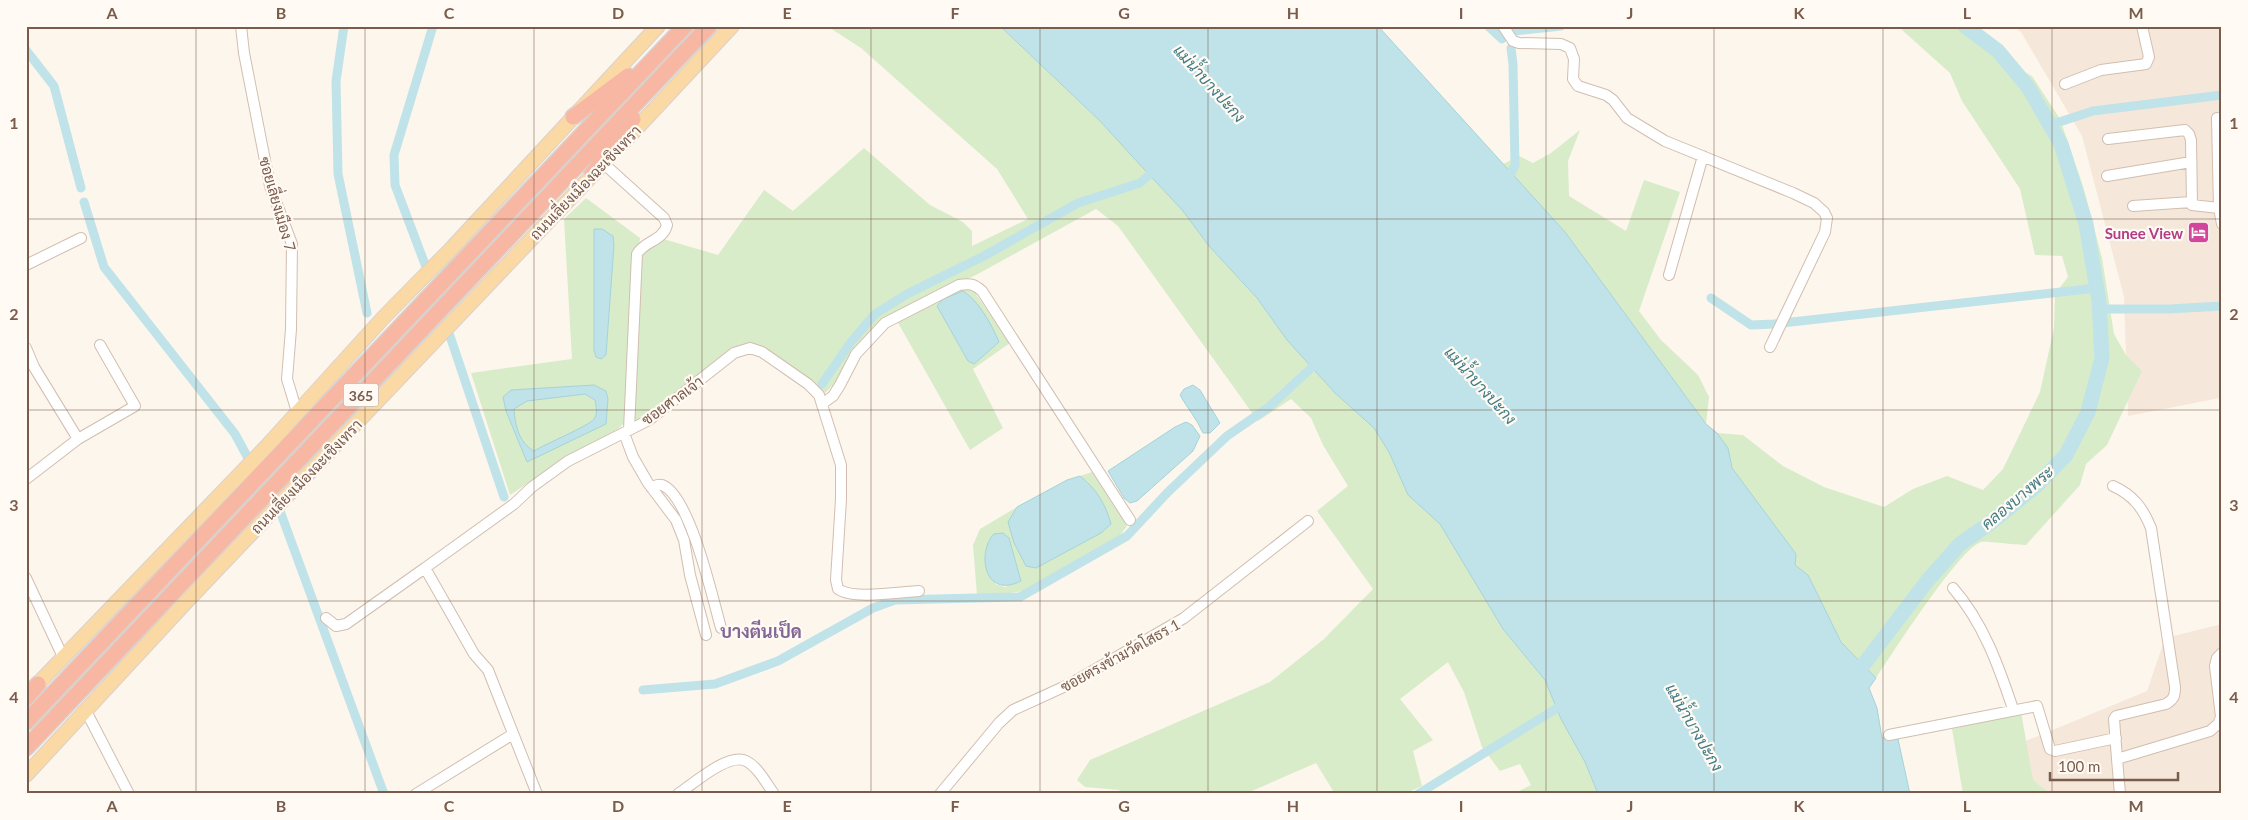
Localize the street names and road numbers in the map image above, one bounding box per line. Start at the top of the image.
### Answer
street label: ถนนเลี่ยงเมืองฉะเชิงเทรา [522,118,644,243]
street label: ซอยเลี่ยงเมือง 7 [256,153,305,254]
street label: ซอยศาลเจ้า [638,372,706,428]
road number: 365 [344,384,378,406]
street label: ถนนเลี่ยงเมืองฉะเชิงเทรา [243,412,365,537]
street label: ซอยตรงข้ามวัดโสธร 1 [1057,615,1183,695]

